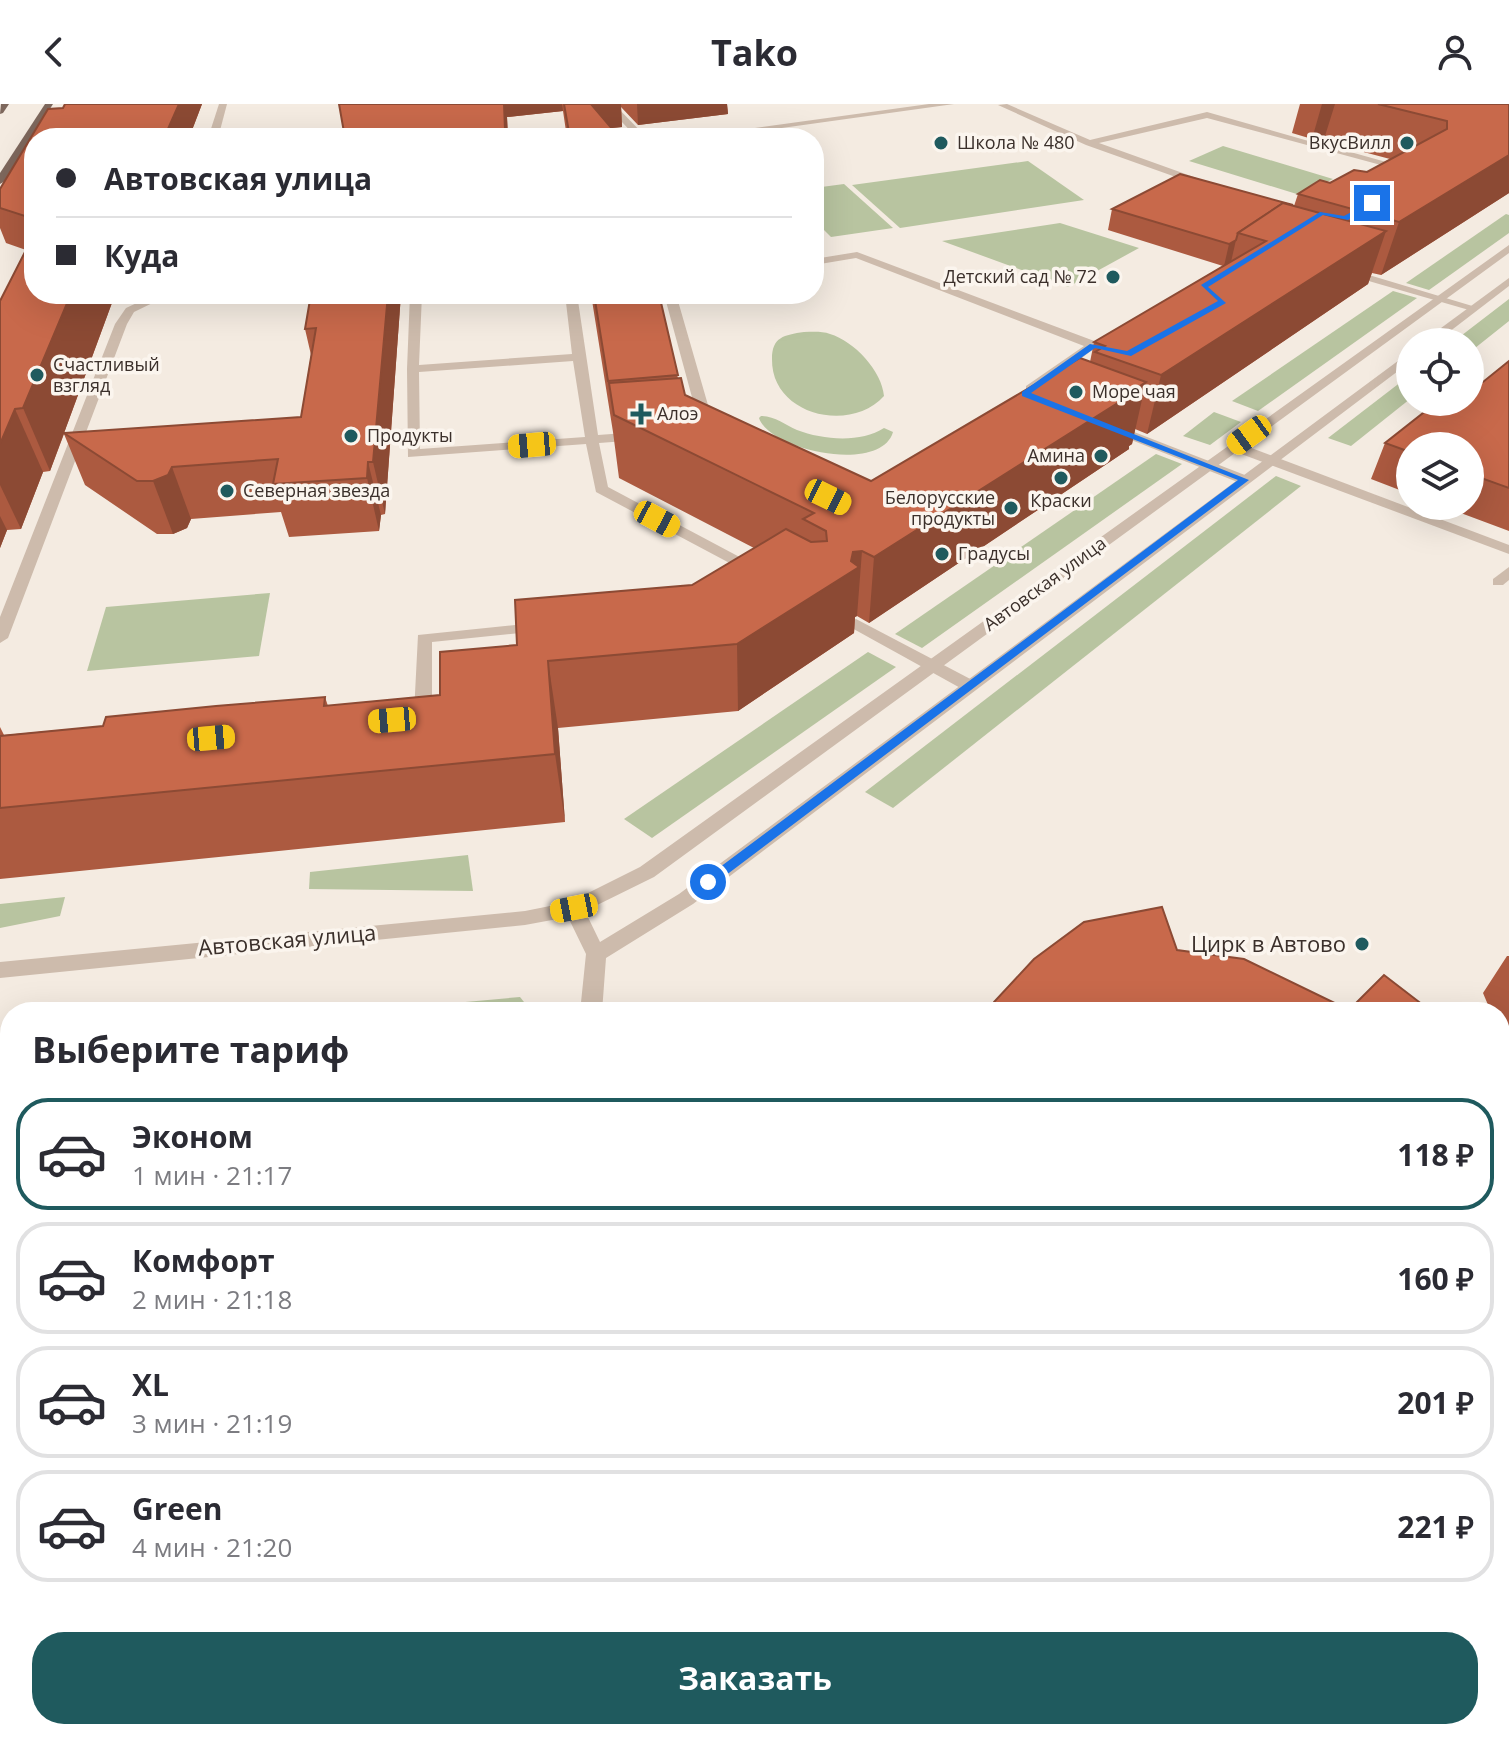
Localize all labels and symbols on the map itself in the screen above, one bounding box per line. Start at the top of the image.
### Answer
place label: Школа № 480 [957,130,1075,154]
place label: ВкусВилл [1309,130,1391,154]
marker: Школа № 480 [932,134,950,152]
marker: ВкусВилл [1398,134,1416,152]
route end [1354,185,1390,221]
place label: Детский сад № 72 [943,264,1097,288]
marker: Детский сад № 72 [1104,268,1122,286]
place label: Счастливый взгляд [53,352,160,397]
marker: Счастливый взгляд [28,366,46,384]
place label: Море чая [1092,379,1176,403]
marker: Море чая [1067,383,1085,401]
place label: Алоэ [657,401,698,425]
marker: Алоэ [632,405,650,423]
car [1223,411,1275,459]
place label: Продукты [367,423,453,447]
marker: Продукты [342,427,360,445]
car [507,431,557,459]
place label: Амина [1028,443,1085,467]
marker: Амина [1092,447,1110,465]
marker: Краски [1052,469,1070,487]
car [801,476,855,518]
place label: Северная звезда [243,478,390,502]
marker: Северная звезда [218,482,236,500]
place label: Белорусские продукты [885,485,995,530]
place label: Краски [1030,488,1092,512]
car [630,497,684,541]
marker: Белорусские продукты [1002,499,1020,517]
street label: Автовская улица [978,531,1111,636]
place label: Градусы [958,541,1030,565]
marker: Градусы [933,545,951,563]
car [367,706,417,734]
car [186,724,236,752]
route start [690,864,726,900]
car [548,892,600,924]
street label: Автовская улица [197,916,377,962]
place label: Цирк в Автово [1191,928,1346,958]
marker: Цирк в Автово [1353,935,1371,953]

